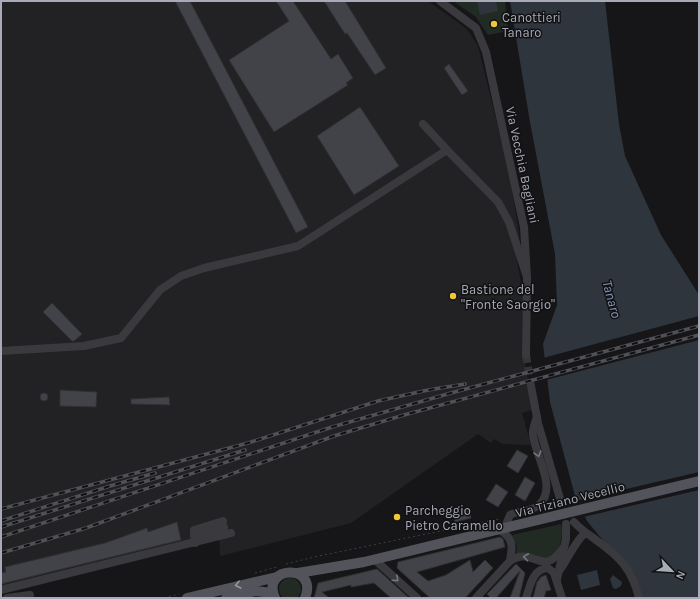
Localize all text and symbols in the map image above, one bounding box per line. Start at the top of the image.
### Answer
place label: Canottieri Tanaro [502,10,561,40]
marker: Canottieri Tanaro [489,19,499,29]
street label: Via Vecchia Bagliani [503,105,542,225]
water label: Tanaro [598,278,625,320]
place label: Bastione del "Fronte Saorgio" [461,282,555,312]
marker: Bastione del "Fronte Saorgio" [448,291,458,301]
one-way arrow [533,451,542,458]
street label: Via Tiziano Vecellio [514,479,626,520]
place label: Parcheggio Pietro Caramello [405,503,503,533]
marker: Parcheggio Pietro Caramello [392,512,402,522]
north arrow [652,551,692,591]
one-way arrow [523,553,529,562]
text: N [673,569,688,581]
one-way arrow [391,574,398,581]
one-way arrow [235,581,242,589]

